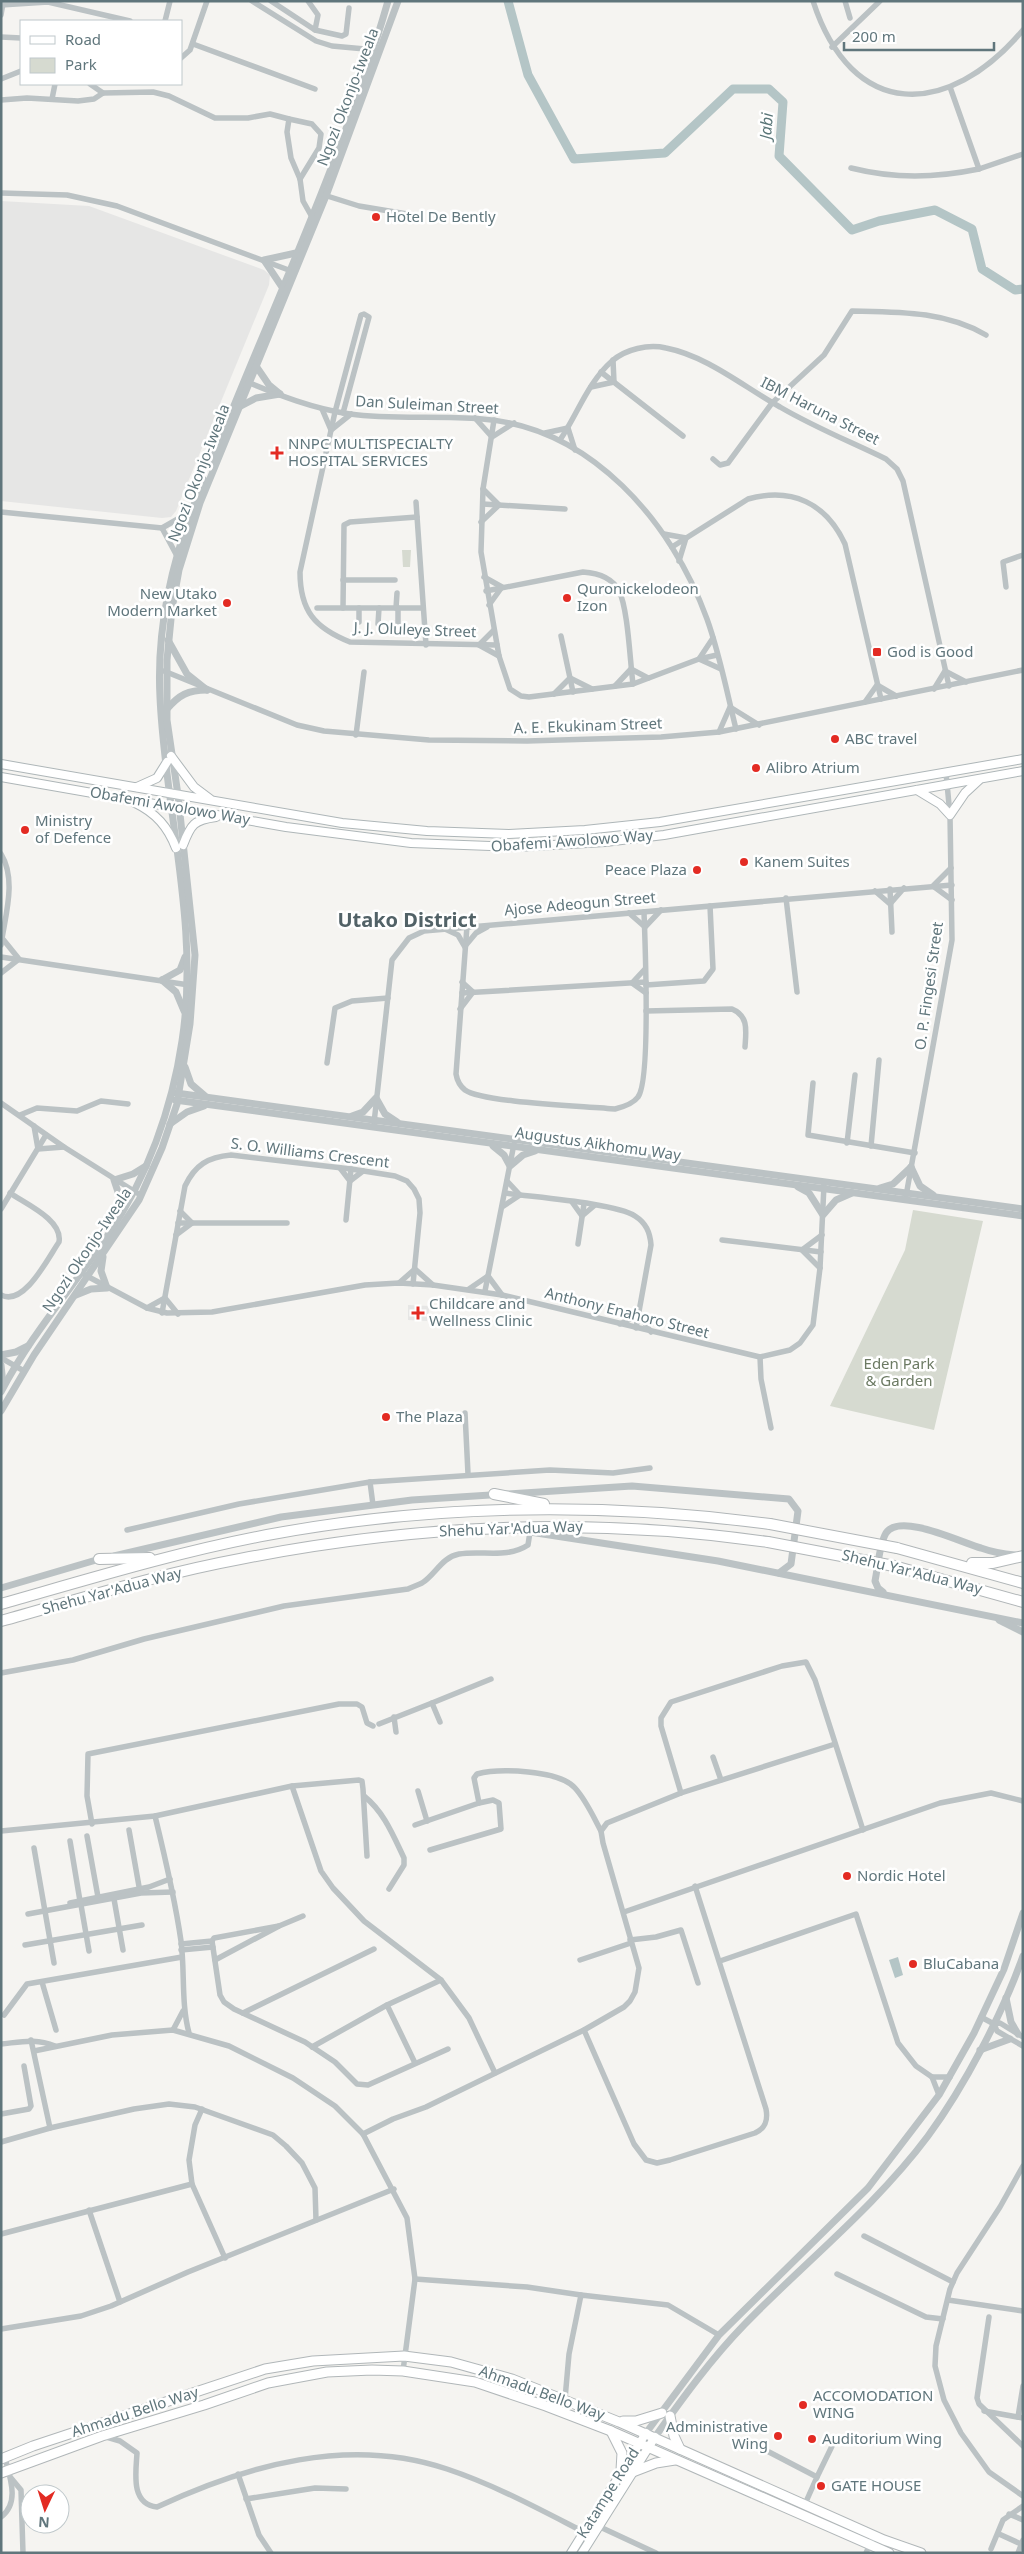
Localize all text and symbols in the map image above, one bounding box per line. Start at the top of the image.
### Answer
legend [20,20,182,85]
scale bar [844,20,994,52]
street label: Ngozi Okonjo-Iweala [312,25,383,169]
text: 200 m [852,26,896,46]
text: Road [65,29,101,49]
text: Park [65,54,97,74]
water label: Jabi [754,111,778,143]
place label: Hotel De Bently [386,206,496,226]
marker: Hotel De Bently [370,211,382,223]
street label: IBM Haruna Street [758,372,884,449]
street label: Dan Suleiman Street [355,390,500,418]
street label: Ngozi Okonjo-Iweala [163,401,234,545]
place label: NNPC MULTISPECIALTY HOSPITAL SERVICES [288,433,454,470]
marker: NNPC MULTISPECIALTY HOSPITAL SERVICES [270,446,284,460]
place label: Quronickelodeon Izon [577,578,699,615]
place label: New Utako Modern Market [107,583,218,620]
marker: Quronickelodeon Izon [561,592,573,604]
marker: New Utako Modern Market [221,597,233,609]
street label: J. J. Oluleye Street [351,617,477,641]
place label: God is Good [887,641,973,661]
marker: God is Good [871,646,883,658]
street label: A. E. Ekukinam Street [513,712,663,738]
place label: ABC travel [845,728,917,748]
marker: ABC travel [829,733,841,745]
place label: Alibro Atrium [766,757,860,777]
marker: Alibro Atrium [750,762,762,774]
street label: Obafemi Awolowo Way [88,781,252,829]
place label: Ministry of Defence [35,810,111,847]
marker: Ministry of Defence [19,824,31,836]
street label: Obafemi Awolowo Way [490,824,654,856]
place label: Kanem Suites [754,851,850,871]
marker: Kanem Suites [738,856,750,868]
place label: Peace Plaza [605,859,687,879]
marker: Peace Plaza [691,864,703,876]
street label: Ajose Adeogun Street [503,886,657,920]
district label: Utako District [337,906,477,933]
street label: O. P. Fingesi Street [909,920,947,1051]
street label: Augustus Aikhomu Way [514,1121,683,1165]
street label: S. O. Williams Crescent [230,1132,391,1172]
street label: Ngozi Okonjo-Iweala [37,1183,135,1316]
street label: Anthony Enahoro Street [543,1282,712,1342]
place label: Childcare and Wellness Clinic [429,1293,532,1330]
marker: Childcare and Wellness Clinic [411,1306,425,1320]
park label: Eden Park & Garden [864,1353,934,1390]
place label: The Plaza [396,1406,463,1426]
marker: The Plaza [380,1411,392,1423]
street label: Shehu Yar'Adua Way [439,1515,584,1541]
street label: Shehu Yar'Adua Way [840,1544,985,1598]
street label: Shehu Yar'Adua Way [40,1562,184,1618]
place label: Nordic Hotel [857,1865,946,1885]
marker: Nordic Hotel [841,1870,853,1882]
place label: BluCabana [923,1953,999,1973]
marker: BluCabana [907,1958,919,1970]
street label: Ahmadu Bello Way [477,2360,608,2424]
street label: Ahmadu Bello Way [69,2381,201,2441]
place label: ACCOMODATION WING [813,2385,933,2422]
marker: ACCOMODATION WING [797,2399,809,2411]
place label: Administrative Wing [666,2416,768,2453]
place label: Auditorium Wing [822,2428,942,2448]
marker: Administrative Wing [772,2430,784,2442]
marker: Auditorium Wing [806,2433,818,2445]
street label: Katampe Road [571,2443,643,2542]
place label: GATE HOUSE [831,2475,921,2495]
marker: GATE HOUSE [815,2480,827,2492]
north arrow [20,2484,70,2534]
text: N [38,2513,50,2532]

